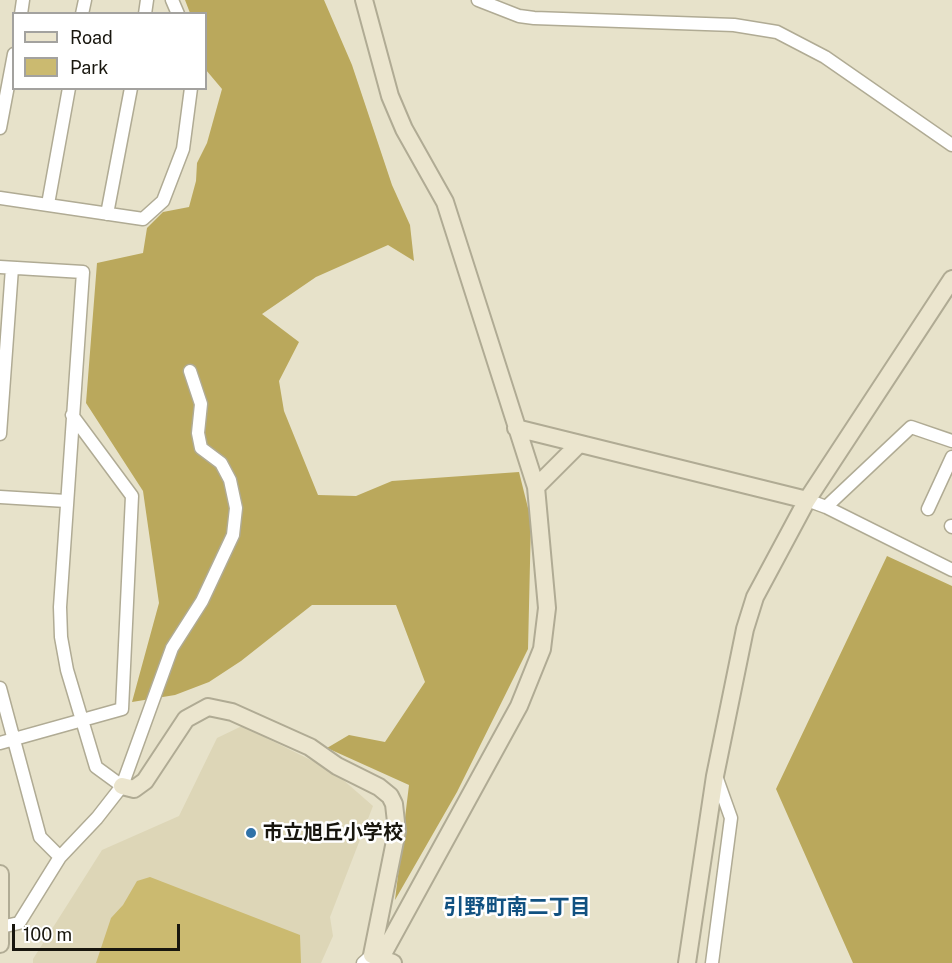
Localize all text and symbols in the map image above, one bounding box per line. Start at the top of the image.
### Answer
legend [12,12,207,90]
text: Road [70,27,113,48]
text: Park [70,57,108,78]
place label: 市立旭丘小学校 [263,821,403,845]
marker: 市立旭丘小学校 [244,826,258,840]
district label: 引野町南二丁目 [444,895,590,921]
scale bar [15,912,183,950]
text: 100 m [23,924,72,945]

